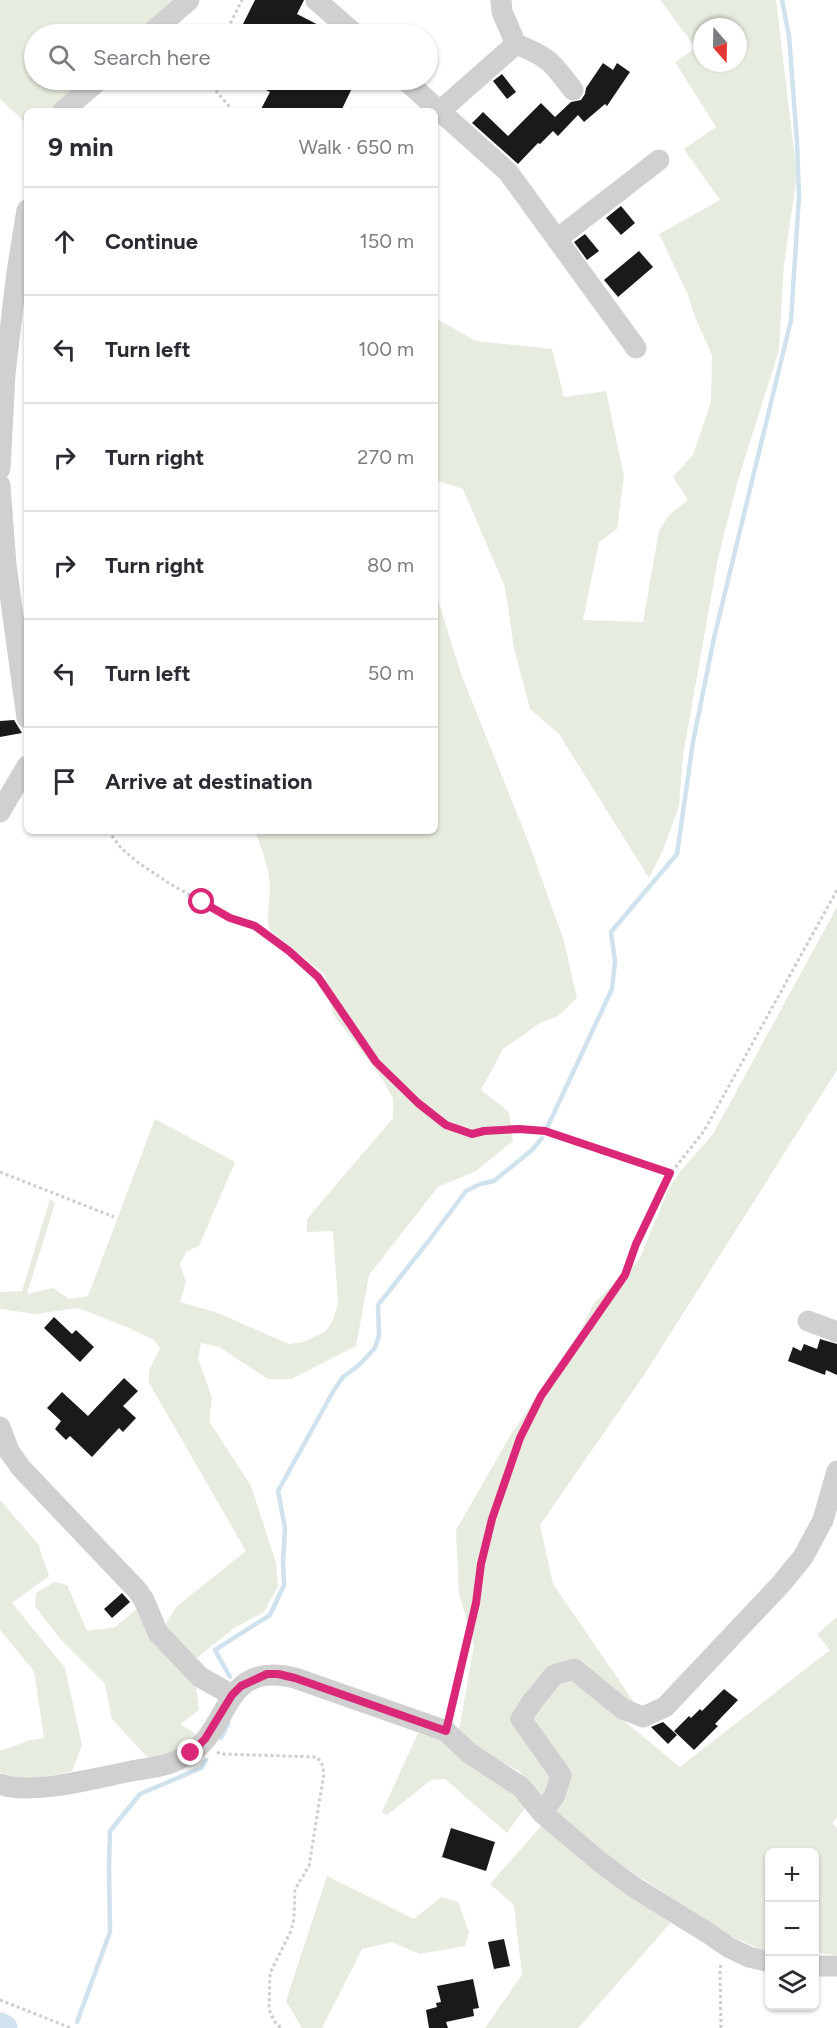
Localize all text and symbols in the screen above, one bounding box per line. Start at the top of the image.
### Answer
north arrow [693,18,747,72]
search box [24,24,438,90]
icon: search [45,41,78,74]
text: Search here [93,44,211,71]
text: 9 min [48,131,114,163]
text: Walk · 650 m [299,135,414,159]
icon: ahead [48,225,81,258]
text: Continue [105,228,198,255]
text: 150 m [359,229,414,253]
icon: left [48,333,81,366]
text: Turn left [105,336,191,363]
text: 100 m [358,337,414,361]
icon: right [48,441,81,474]
text: Turn right [105,444,204,471]
text: 270 m [357,445,414,469]
icon: right [48,549,81,582]
text: Turn right [105,552,204,579]
text: 80 m [367,553,414,577]
icon: left [48,657,81,690]
text: Turn left [105,660,191,687]
text: 50 m [368,661,414,685]
icon: arrive [48,765,81,798]
text: Arrive at destination [105,768,313,795]
route start [188,888,214,914]
route end [177,1739,203,1765]
map controls [765,1848,819,2010]
button: + [765,1848,819,1902]
button: − [765,1902,819,1956]
button: layers [765,1956,819,2010]

